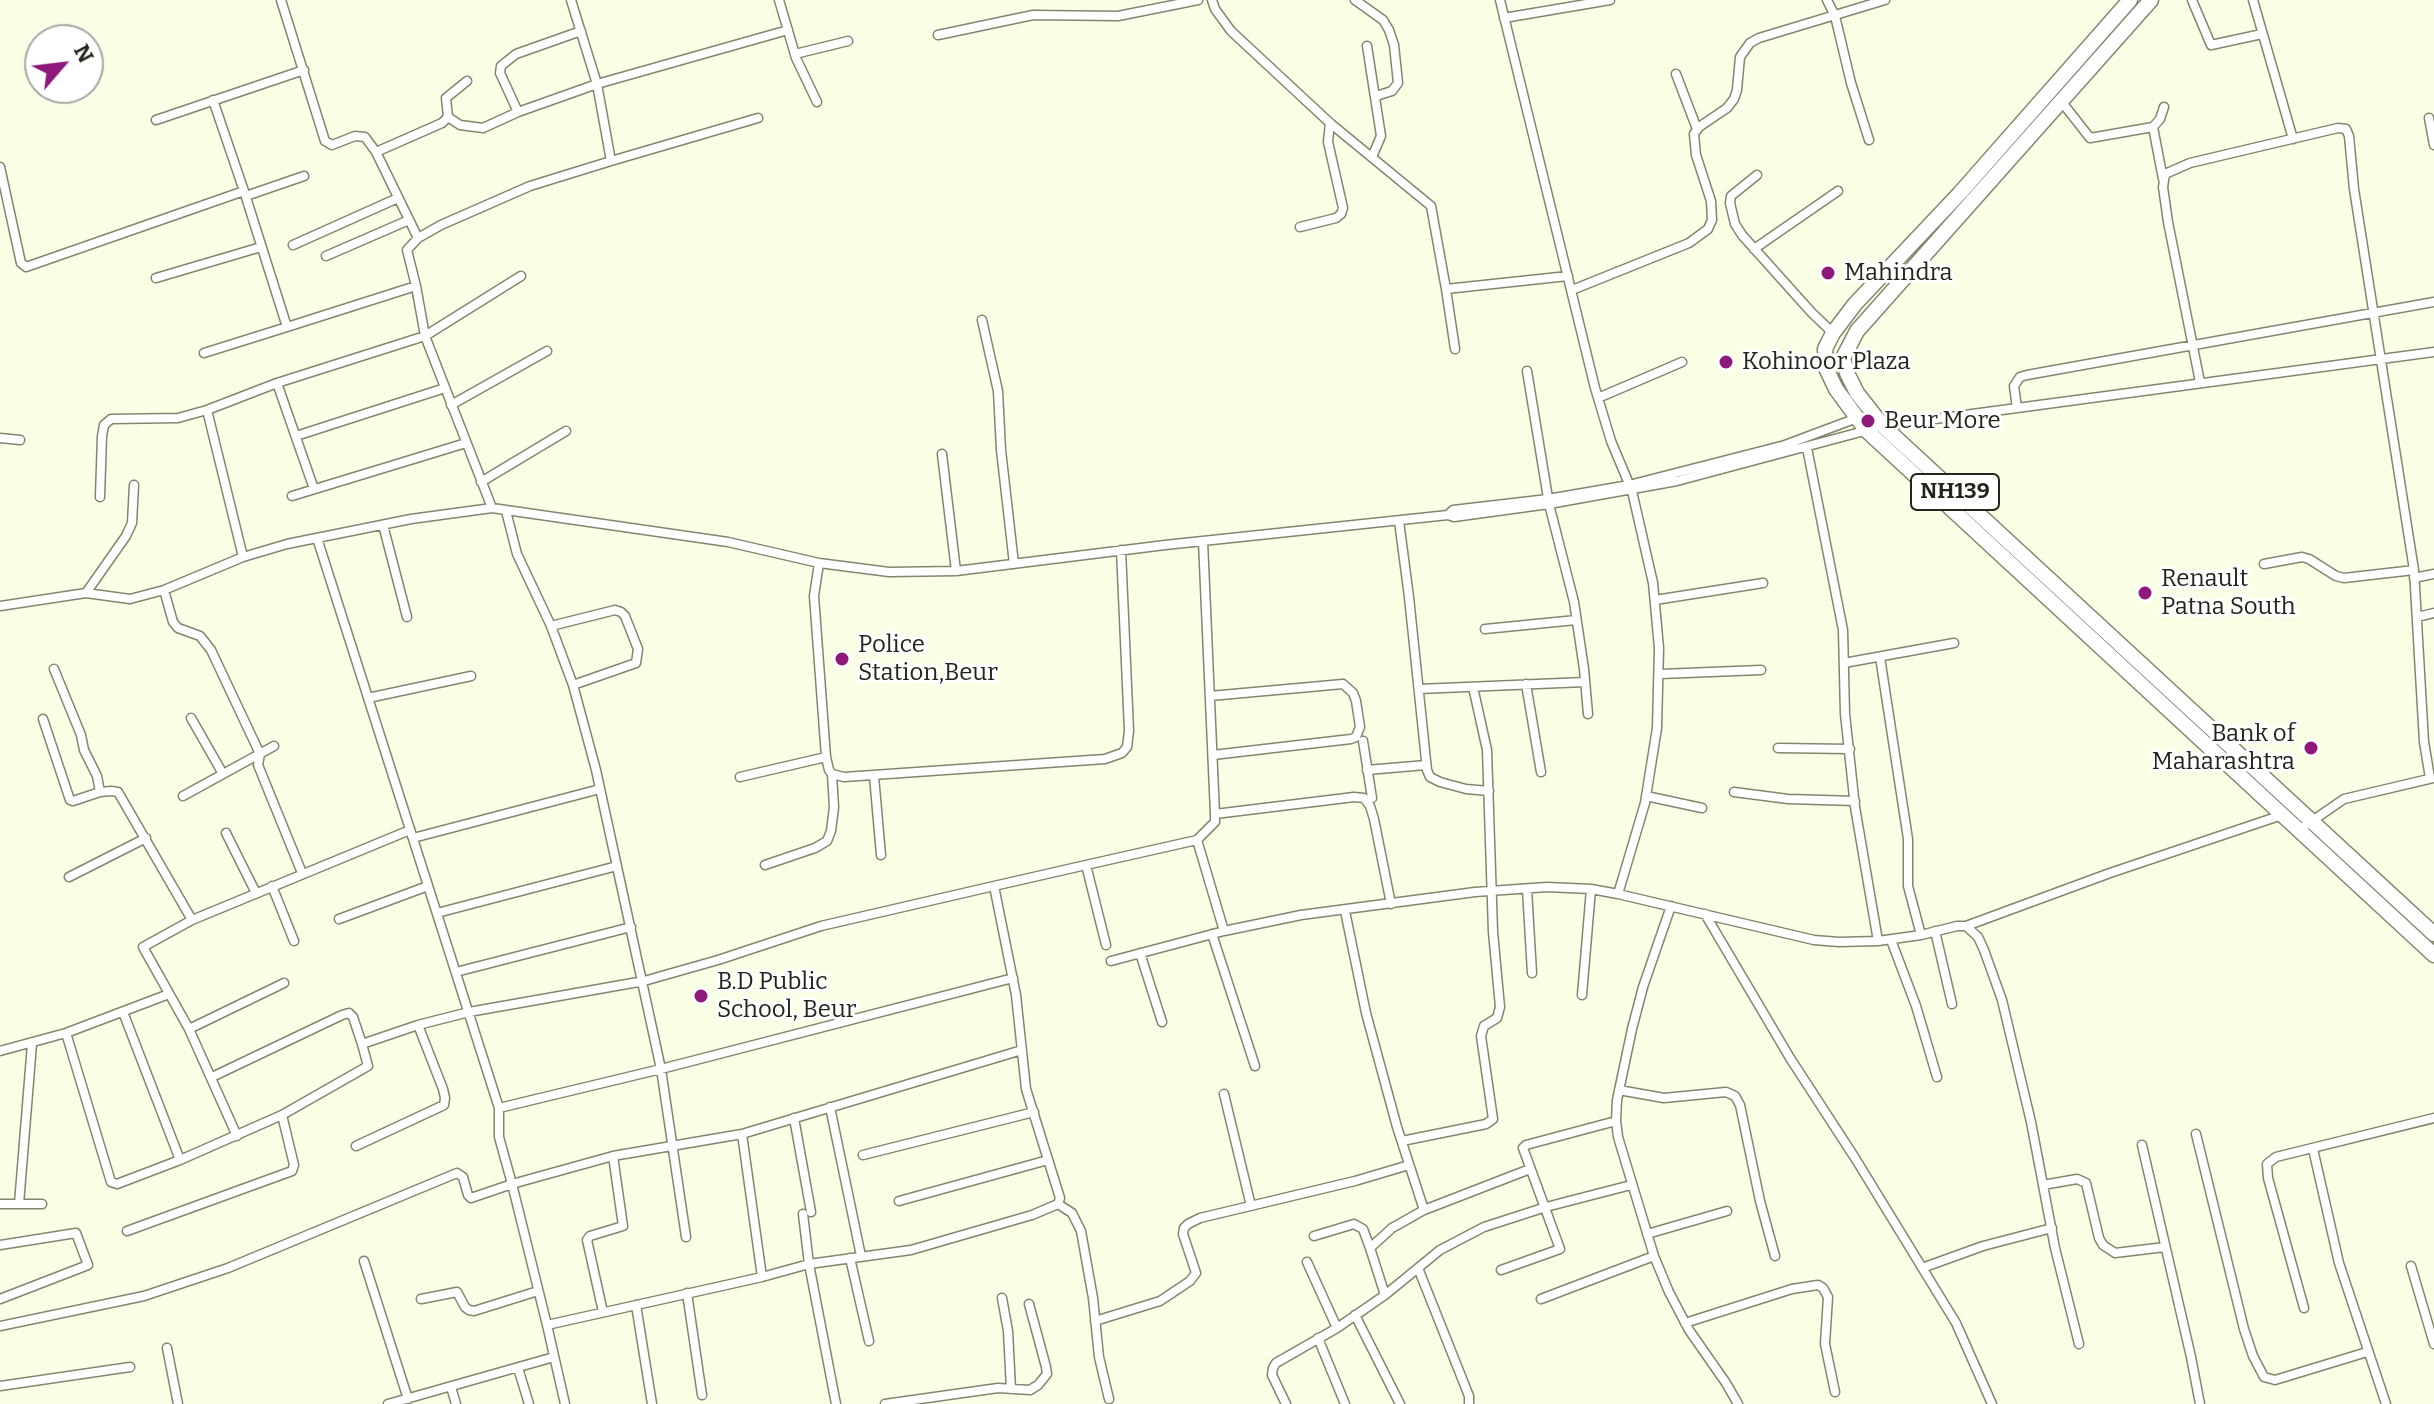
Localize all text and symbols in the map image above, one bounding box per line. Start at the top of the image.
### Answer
north arrow [24,24,104,104]
text: N [68,40,100,67]
place label: Mahindra [1844,259,1953,287]
marker: Mahindra [1819,264,1837,282]
place label: Kohinoor Plaza [1742,348,1910,376]
marker: Kohinoor Plaza [1717,353,1735,371]
place label: Beur More [1884,407,2001,435]
marker: Beur More [1859,412,1877,430]
road number: NH139 [1911,474,1999,510]
place label: Renault Patna South [2161,565,2296,621]
marker: Renault Patna South [2136,584,2154,602]
place label: Police Station,Beur [858,631,998,687]
marker: Police Station,Beur [833,650,851,668]
place label: Bank of Maharashtra [2152,720,2295,776]
marker: Bank of Maharashtra [2302,739,2320,757]
place label: B.D Public School, Beur [717,968,856,1024]
marker: B.D Public School, Beur [692,987,710,1005]

